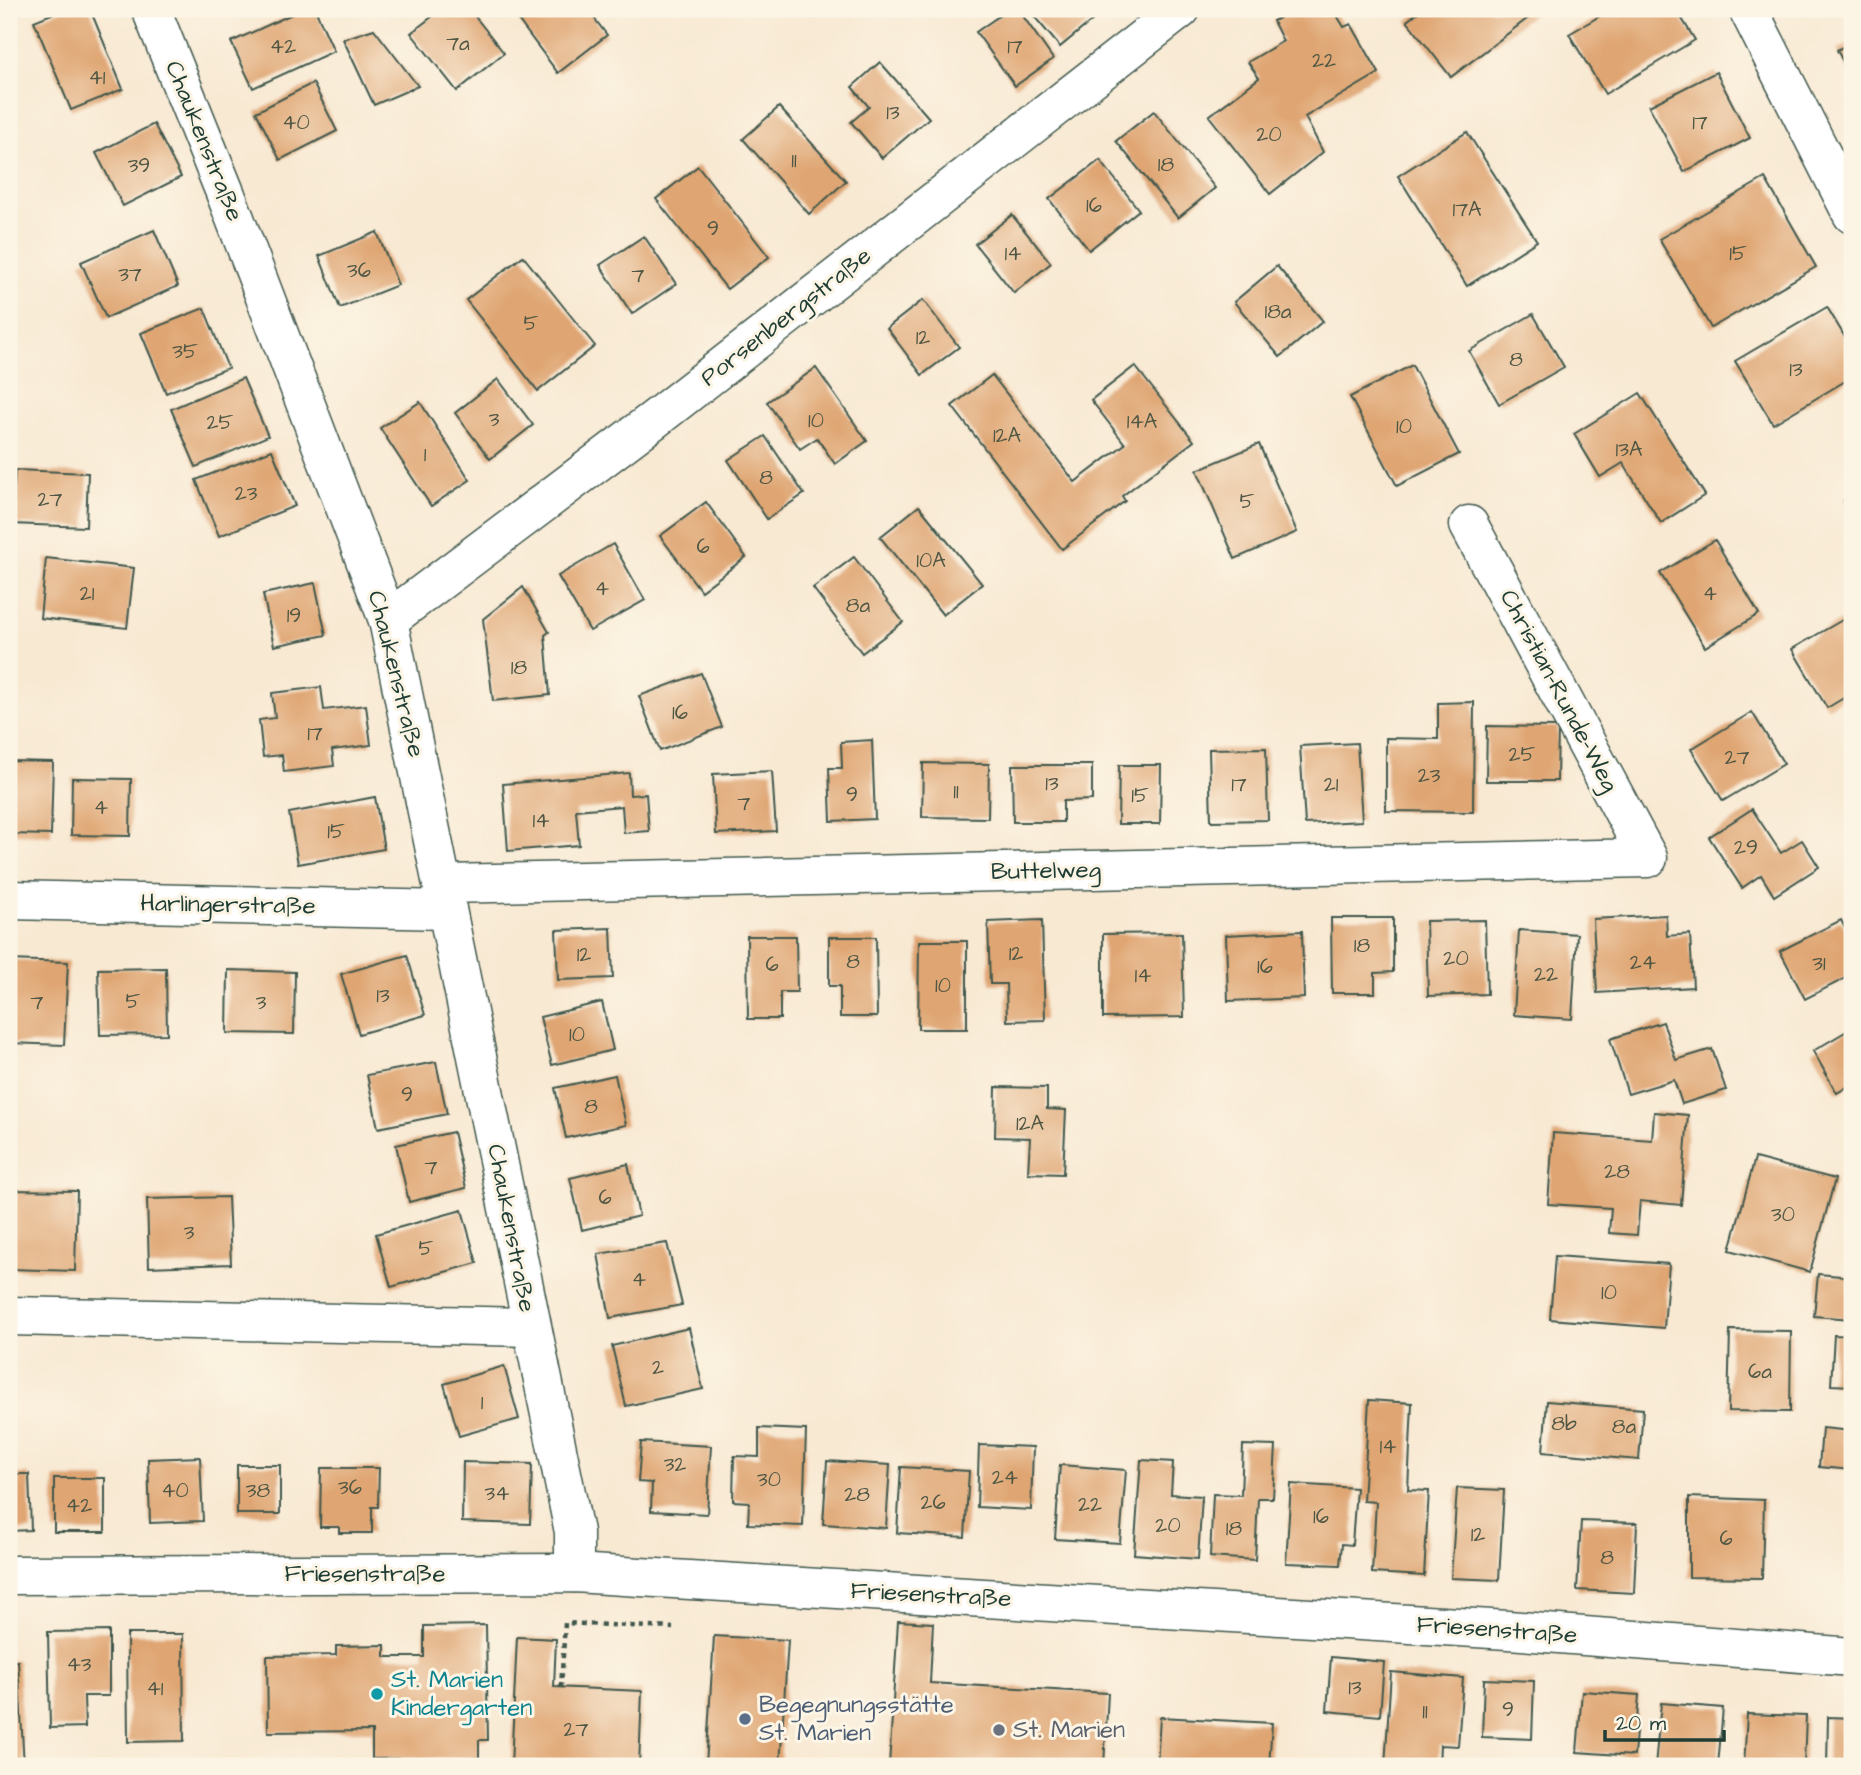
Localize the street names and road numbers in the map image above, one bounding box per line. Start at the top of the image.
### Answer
street label: Chaukenstraße [156,56,252,226]
street label: Porsenbergstraße [693,239,879,395]
street label: Christian-Runde-Weg [1490,584,1627,799]
street label: Chaukenstraße [359,587,433,761]
street label: Buttelweg [991,853,1101,890]
street label: Harlingerstraße [140,886,316,925]
street label: Chaukenstraße [478,1141,544,1315]
street label: Friesenstraße [285,1557,445,1591]
street label: Friesenstraße [850,1574,1012,1616]
street label: Friesenstraße [1416,1607,1578,1653]

